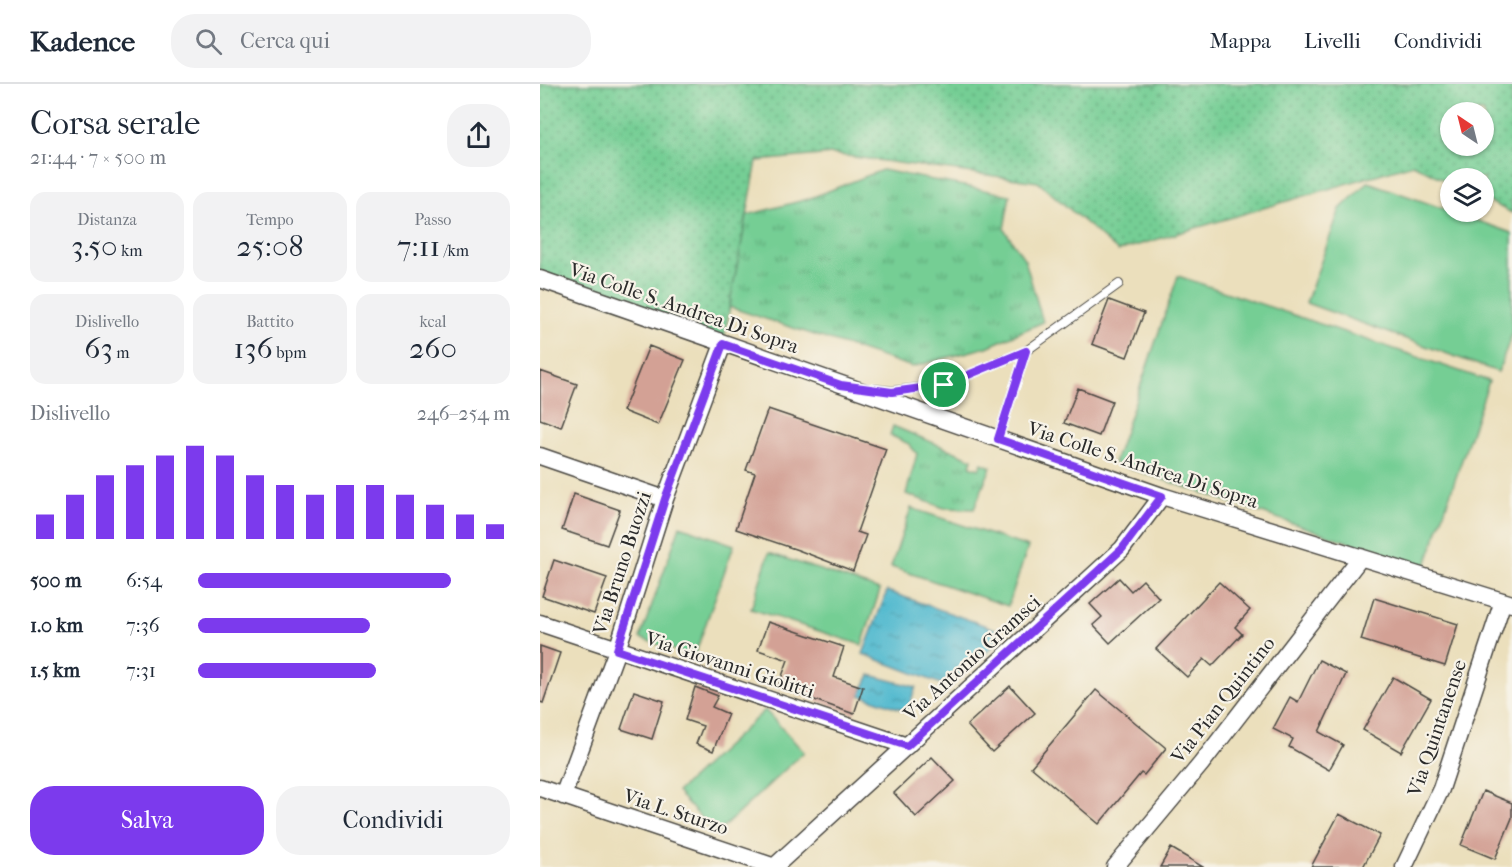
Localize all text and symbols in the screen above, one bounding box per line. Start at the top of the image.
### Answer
search box [171,14,591,68]
text: Kadence [30,25,135,58]
icon: search [192,25,225,58]
text: Cerca qui [240,28,330,54]
text: Mappa [1210,29,1271,53]
text: Livelli [1304,29,1361,53]
text: Condividi [1394,29,1482,53]
north arrow [1440,102,1494,156]
map controls [1440,102,1494,222]
text: Corsa serale [30,104,200,143]
button: share [447,104,510,167]
text: 21:44 · 7 × 500 m [30,146,166,169]
button: layers [1440,168,1494,222]
text: Distanza [77,210,137,229]
text: Tempo [246,210,294,229]
text: Passo [415,210,451,229]
text: 3.50 [71,229,118,264]
text: 25:08 [236,229,304,264]
text: 7:11 [397,229,440,264]
text: km [118,241,143,260]
text: /km [440,241,469,260]
street label: Via Colle S. Andrea Di Sopra [565,258,802,358]
text: Dislivello [75,312,139,331]
text: Battito [246,312,294,331]
text: kcal [420,312,446,331]
text: 63 [84,331,113,366]
text: 136 [234,331,273,366]
text: 260 [409,331,457,366]
text: m [113,343,130,362]
text: bpm [273,343,306,362]
pin [918,359,969,410]
icon: arrive [927,368,960,401]
text: Dislivello [30,402,110,425]
text: 246–254 m [417,402,510,425]
street label: Via Colle S. Andrea Di Sopra [1024,417,1262,513]
street label: Via Bruno Buozzi [588,488,656,638]
text: 500 m [30,569,82,592]
text: 6:54 [126,569,162,592]
street label: Via Antonio Gramsci [898,590,1045,726]
text: 1.0 km [30,614,83,637]
text: 7:36 [126,614,160,637]
street label: Via Giovanni Giolitti [642,627,817,703]
street label: Via Pian Quintino [1166,632,1280,769]
street label: Via Quintanense [1402,656,1471,800]
text: 1.5 km [30,659,80,682]
text: 7:31 [126,659,156,682]
street label: Via L. Sturzo [620,784,731,840]
button: Salva [30,786,264,855]
button: Condividi [276,786,510,855]

